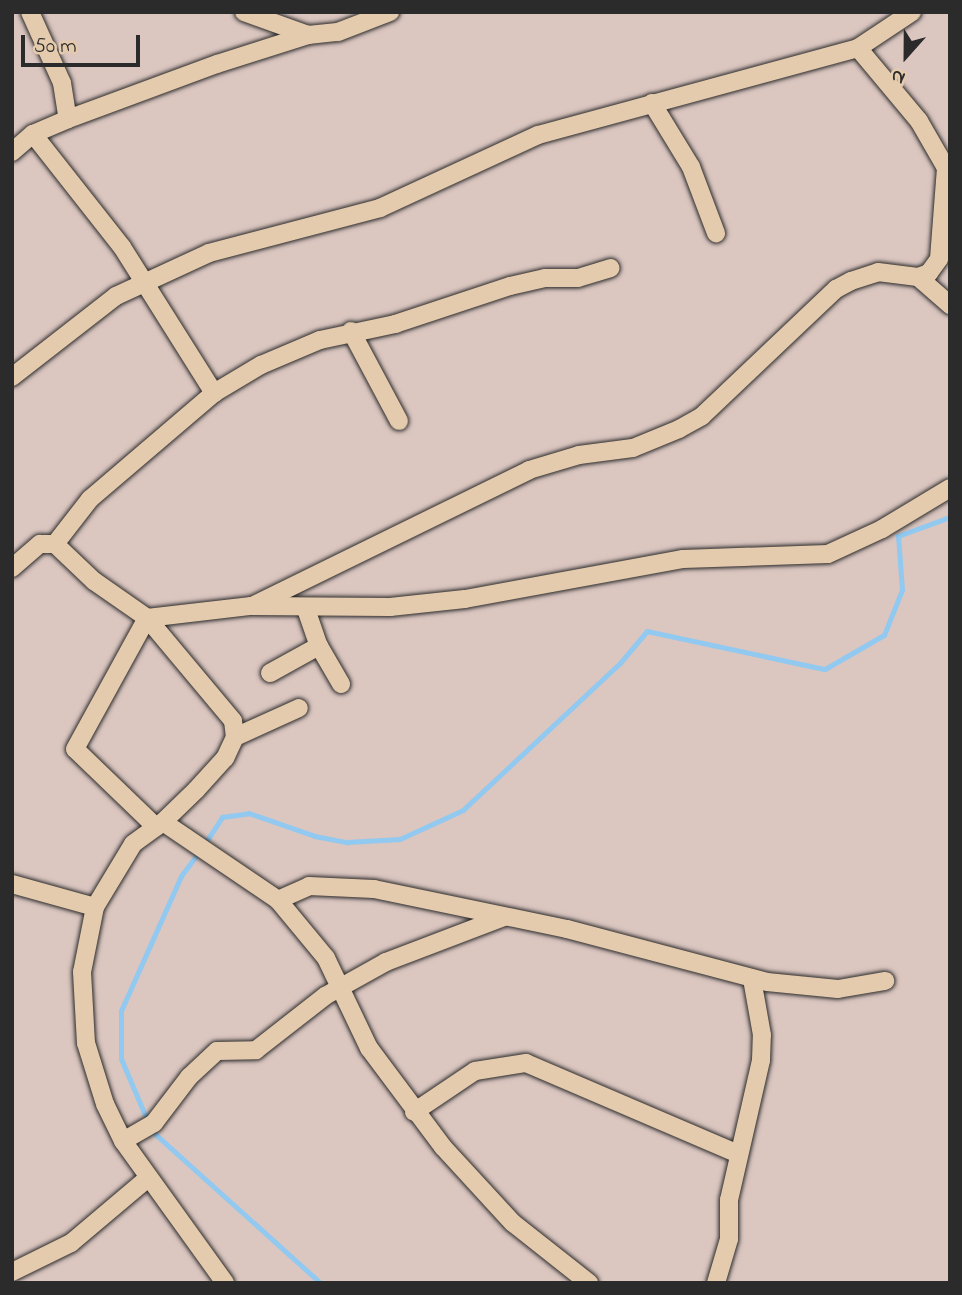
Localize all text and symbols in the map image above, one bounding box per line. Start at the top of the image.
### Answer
scale bar [24,21,144,65]
north arrow [871,21,941,91]
text: 50 m [34,32,77,62]
text: N [887,61,909,91]

